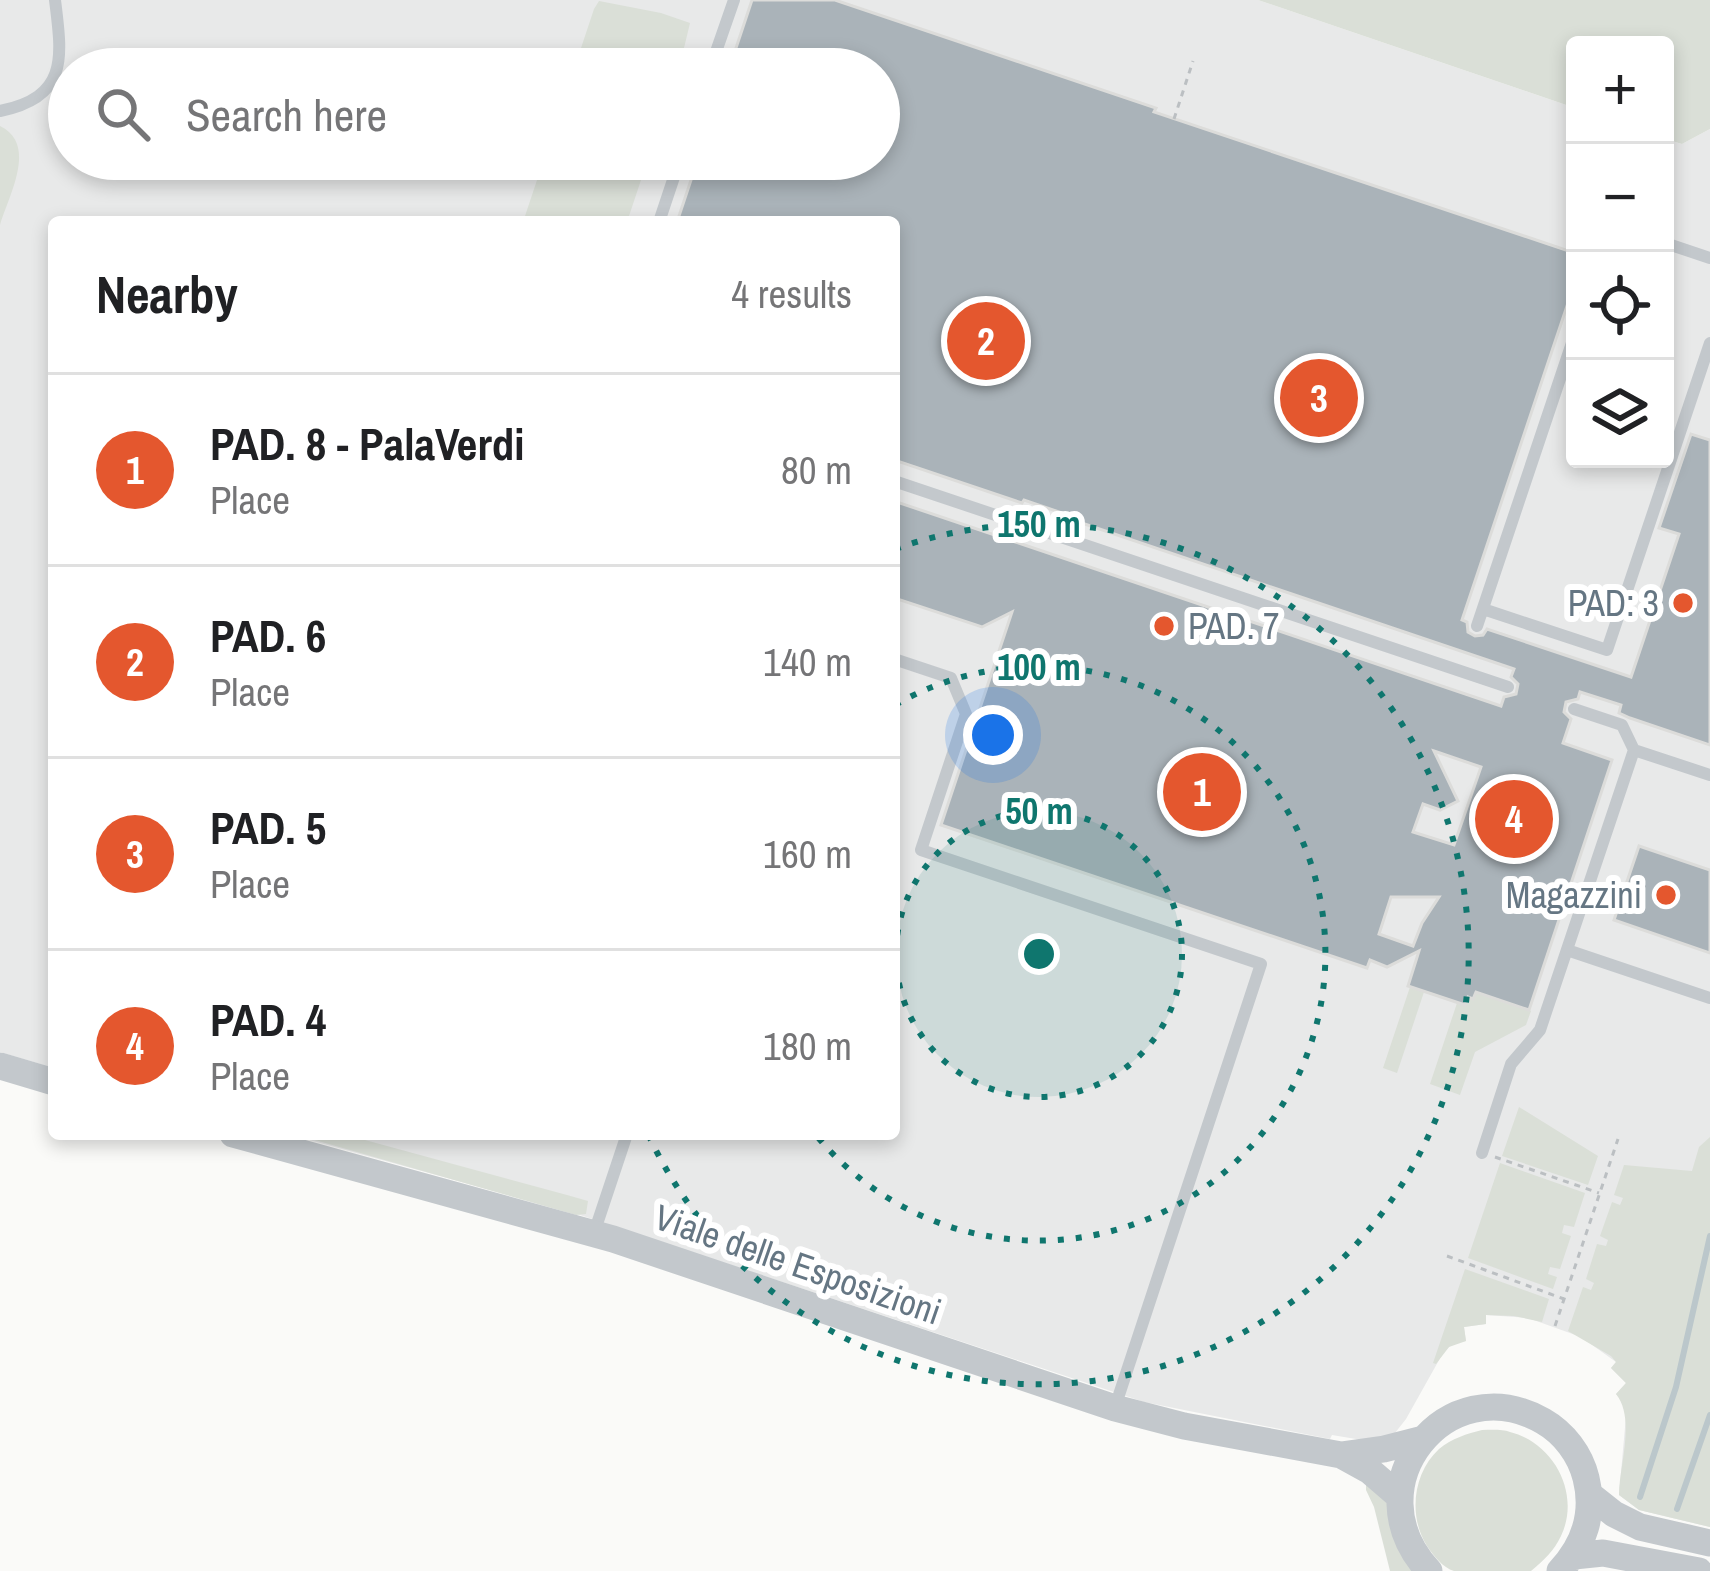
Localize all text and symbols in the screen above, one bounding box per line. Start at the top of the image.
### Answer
map controls [1566,36,1674,468]
button: + [1566,36,1674,144]
search box [48,48,900,180]
icon: search [90,81,156,147]
text: Search here [186,84,387,145]
button: − [1566,144,1674,252]
button: locate [1566,252,1674,360]
text: Nearby [96,260,238,329]
text: 4 results [731,268,852,320]
pin: 2 [947,296,1025,386]
pin: 3 [1280,353,1358,443]
button: layers [1566,360,1674,468]
text: PAD. 8 - PalaVerdi [210,413,525,474]
text: 1 [126,444,144,496]
text: 80 m [781,444,852,496]
text: Place [210,474,290,526]
text: 150 m [997,500,1081,548]
place label: PAD: 3 [1568,579,1659,627]
marker: PAD: 3 [1670,590,1696,616]
place label: PAD. 7 [1188,602,1279,650]
text: PAD. 6 [210,605,326,666]
marker: PAD. 7 [1151,613,1177,639]
text: 2 [126,636,144,688]
text: 140 m [763,636,852,688]
text: 100 m [997,643,1081,691]
text: Place [210,666,290,718]
your location [963,705,1023,765]
pin: 1 [1163,747,1241,837]
pin: 4 [1475,774,1553,864]
text: 50 m [1005,787,1073,835]
text: PAD. 5 [210,797,326,858]
text: 3 [126,828,144,880]
text: 160 m [763,828,852,880]
text: Place [210,858,290,910]
place label: Magazzini [1506,871,1642,919]
marker: Magazzini [1653,882,1679,908]
centre of rings [1018,933,1060,975]
text: PAD. 4 [210,989,326,1050]
text: 4 [126,1020,144,1072]
text: 180 m [763,1020,852,1072]
text: Place [210,1050,290,1102]
street label: Viale delle Esposizioni [648,1193,948,1335]

